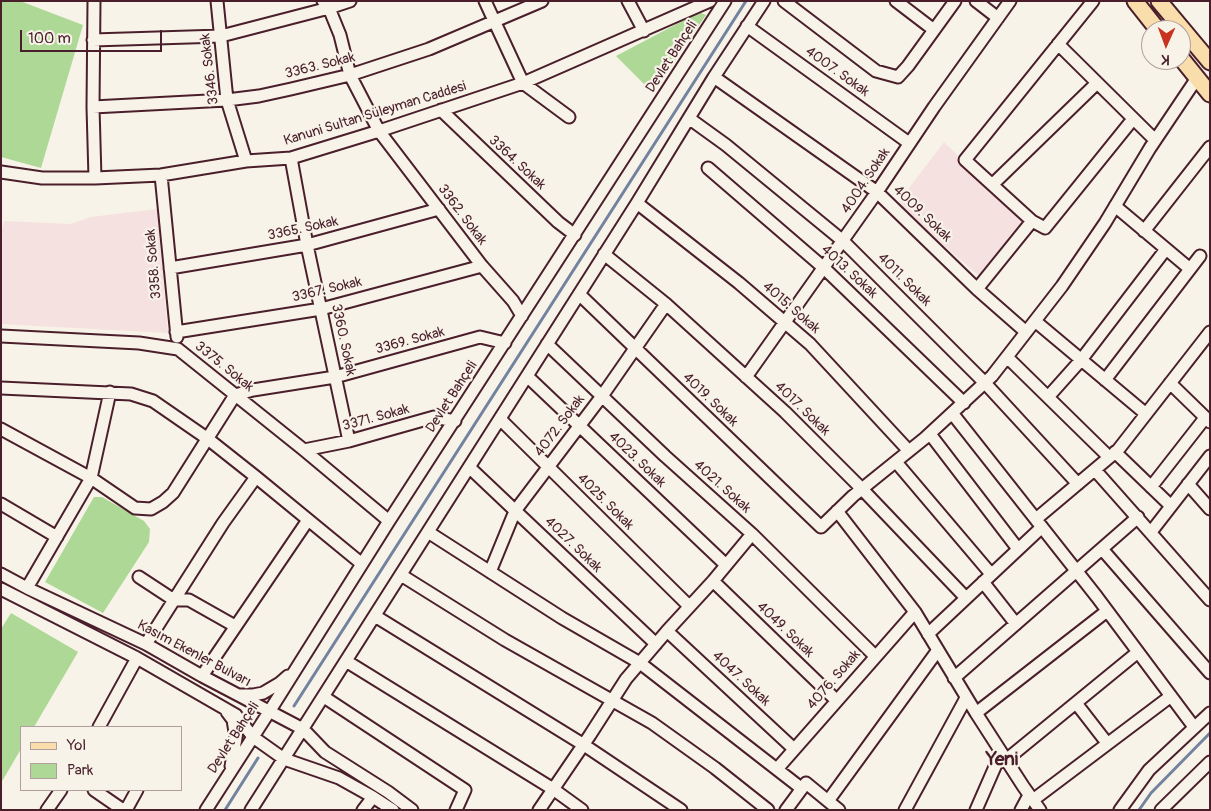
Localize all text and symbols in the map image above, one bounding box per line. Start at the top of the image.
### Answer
street label: Devlet Bahçeli [643,18,701,96]
scale bar [22,20,165,52]
north arrow [1141,20,1191,70]
text: 100 m [28,29,71,48]
street label: 3346. Sokak [197,32,223,106]
street label: 4007. Sokak [802,43,872,101]
street label: 3363. Sokak [283,49,357,83]
text: K [1161,51,1170,68]
street label: Kanuni Sultan Süleyman Caddesi [282,78,468,150]
street label: 3364. Sokak [485,132,549,194]
street label: 4004. Sokak [838,145,894,217]
street label: 3362. Sokak [434,181,490,249]
street label: 4009. Sokak [889,182,955,246]
street label: 3365. Sokak [266,213,340,245]
street label: 3358. Sokak [143,228,165,300]
street label: 4013. Sokak [817,242,881,302]
street label: 4011. Sokak [874,250,934,310]
street label: 3367. Sokak [291,274,363,306]
street label: 4015. Sokak [759,278,823,338]
street label: 3360. Sokak [327,302,359,378]
street label: 3369. Sokak [374,324,446,358]
street label: 3375. Sokak [191,338,257,396]
street label: Devlet Bahçeli [423,358,481,436]
street label: 4019. Sokak [679,370,741,430]
street label: 4017. Sokak [771,378,833,440]
street label: 4072. Sokak [531,392,589,460]
street label: 3371. Sokak [341,401,411,435]
street label: 4023. Sokak [605,429,669,491]
street label: 4021. Sokak [690,457,754,517]
street label: 4025. Sokak [573,470,637,534]
street label: 4027. Sokak [541,514,605,576]
street label: 4049. Sokak [753,599,817,661]
street label: Kasım Ekenler Bulvarı [134,617,254,691]
street label: 4076. Sokak [804,647,864,713]
street label: 4047. Sokak [709,648,773,710]
street label: Devlet Bahçeli [205,699,263,777]
legend [20,726,182,791]
text: Yol [67,736,86,755]
district label: Yeni [986,749,1018,771]
text: Park [67,761,93,780]

